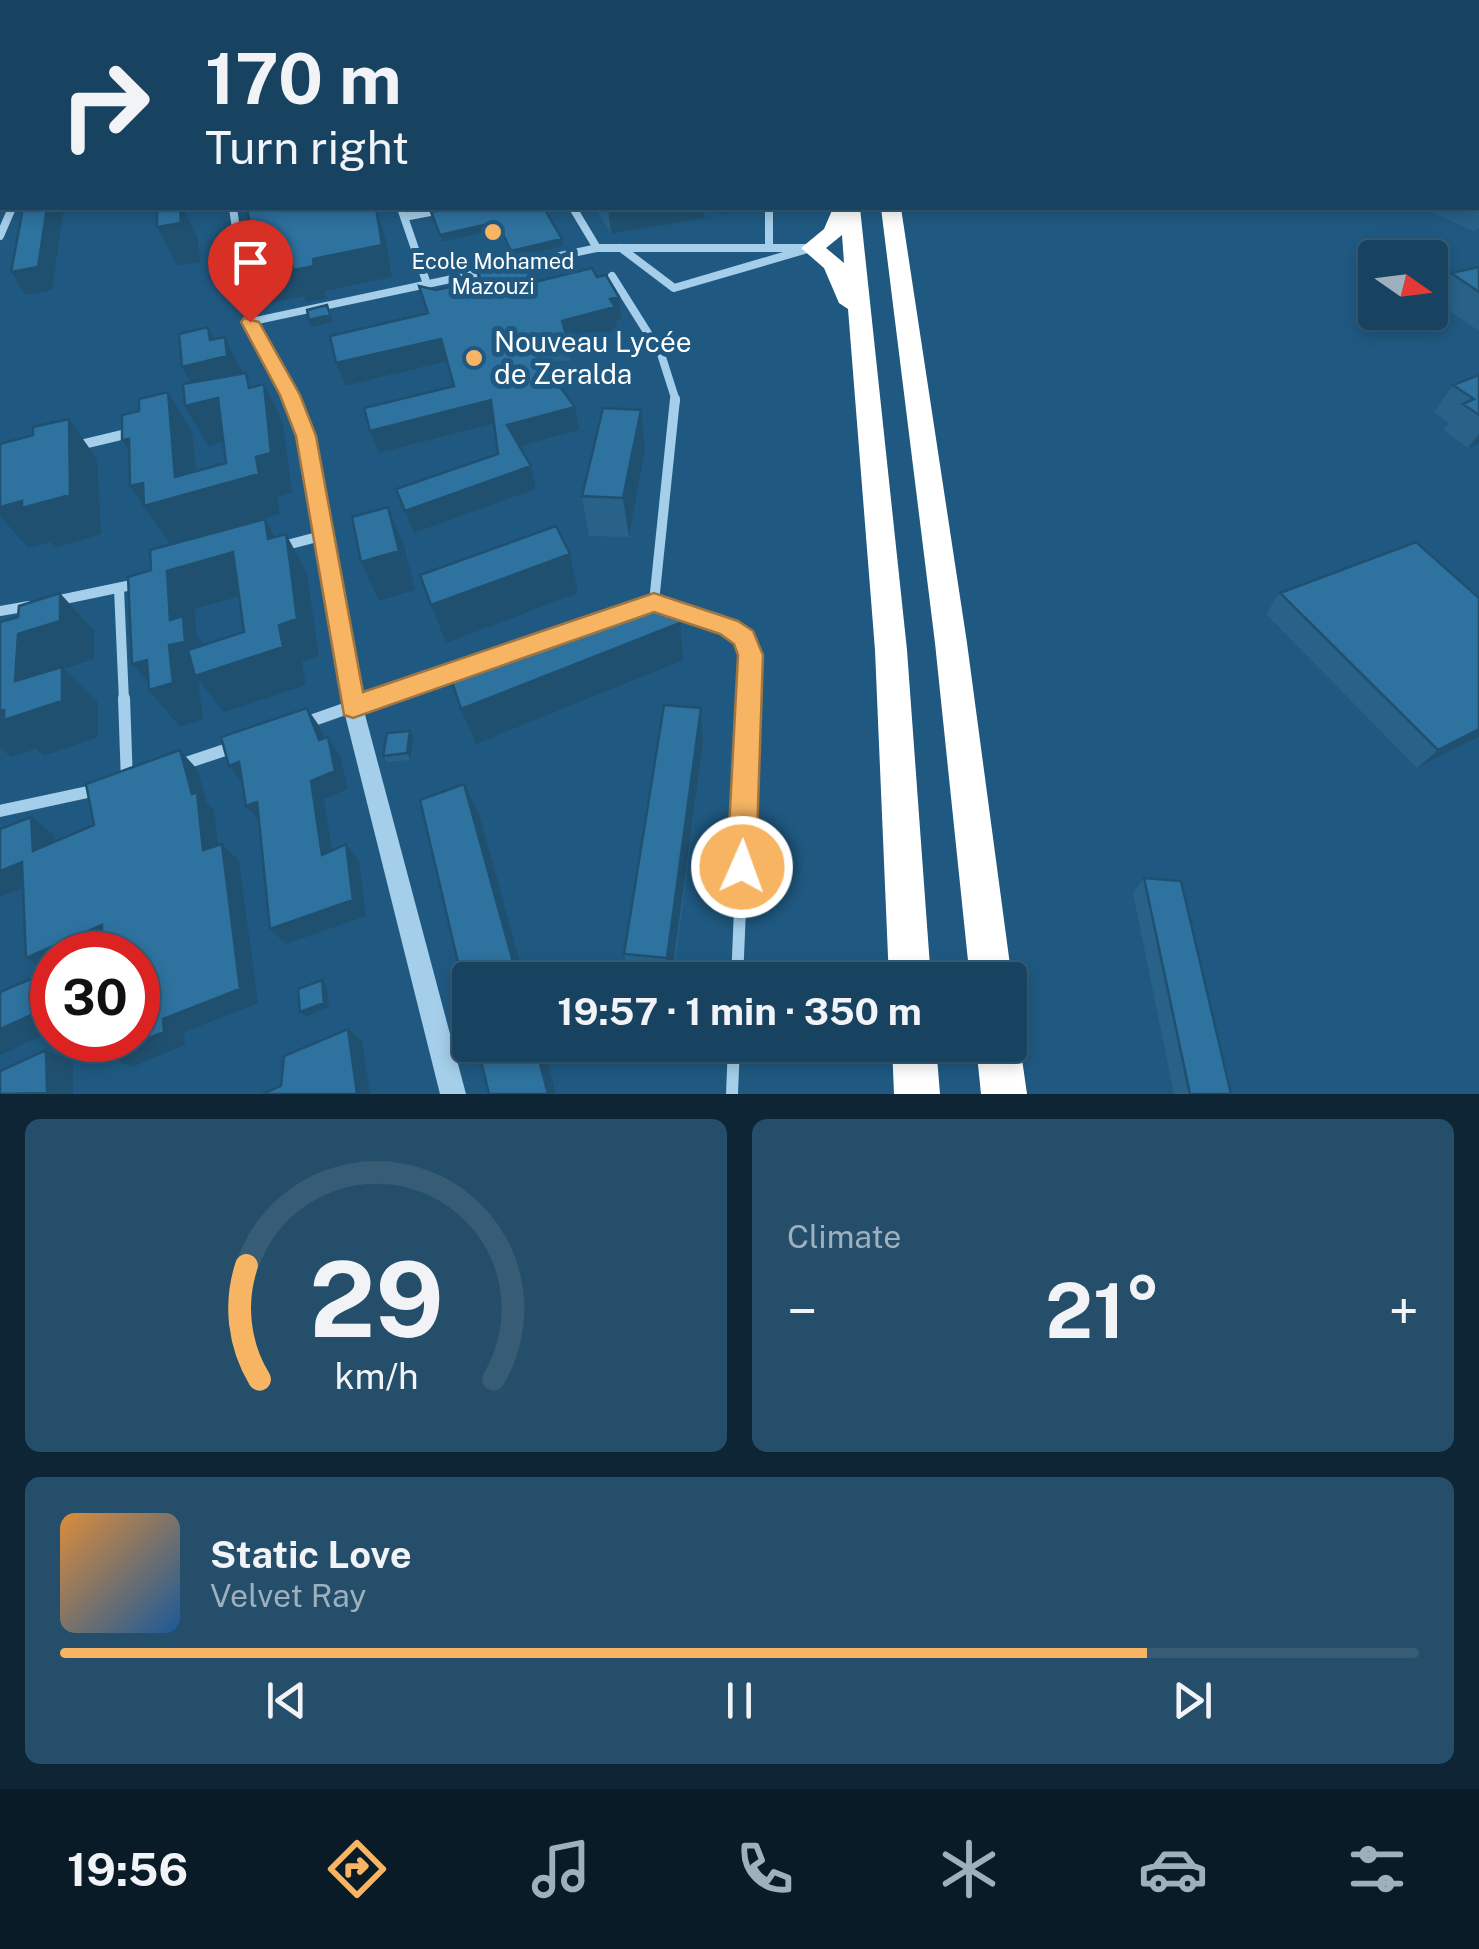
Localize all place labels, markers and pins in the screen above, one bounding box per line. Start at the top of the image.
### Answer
pin [208,220,293,323]
marker: Ecole Mohamed Mazouzi [482,221,504,243]
place label: Ecole Mohamed Mazouzi [412,248,574,299]
place label: Nouveau Lycée de Zeralda [494,325,692,390]
marker: Nouveau Lycée de Zeralda [463,347,485,369]

